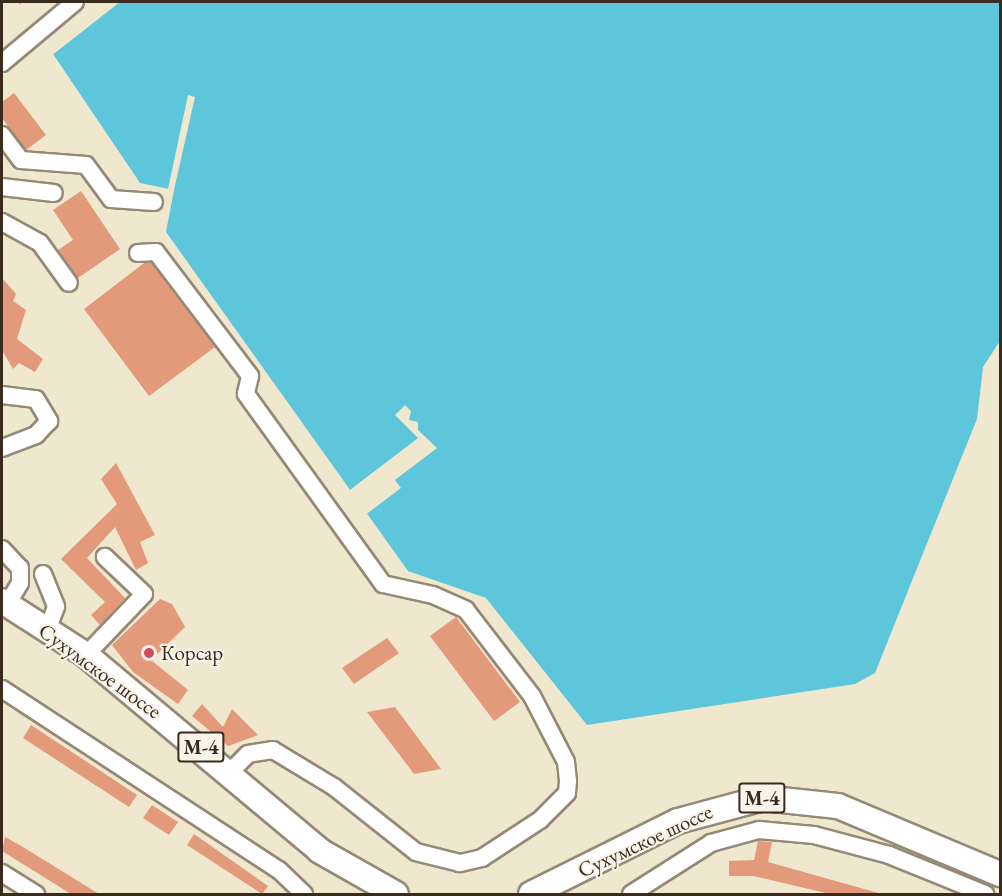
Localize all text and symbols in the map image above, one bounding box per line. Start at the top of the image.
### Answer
street label: Сухумское шоссе [34,618,166,724]
place label: Корсар [161,640,223,666]
marker: Корсар [142,646,156,660]
road number: М-4 [177,730,225,764]
road number: М-4 [738,781,786,815]
street label: Сухумское шоссе [574,799,716,883]

